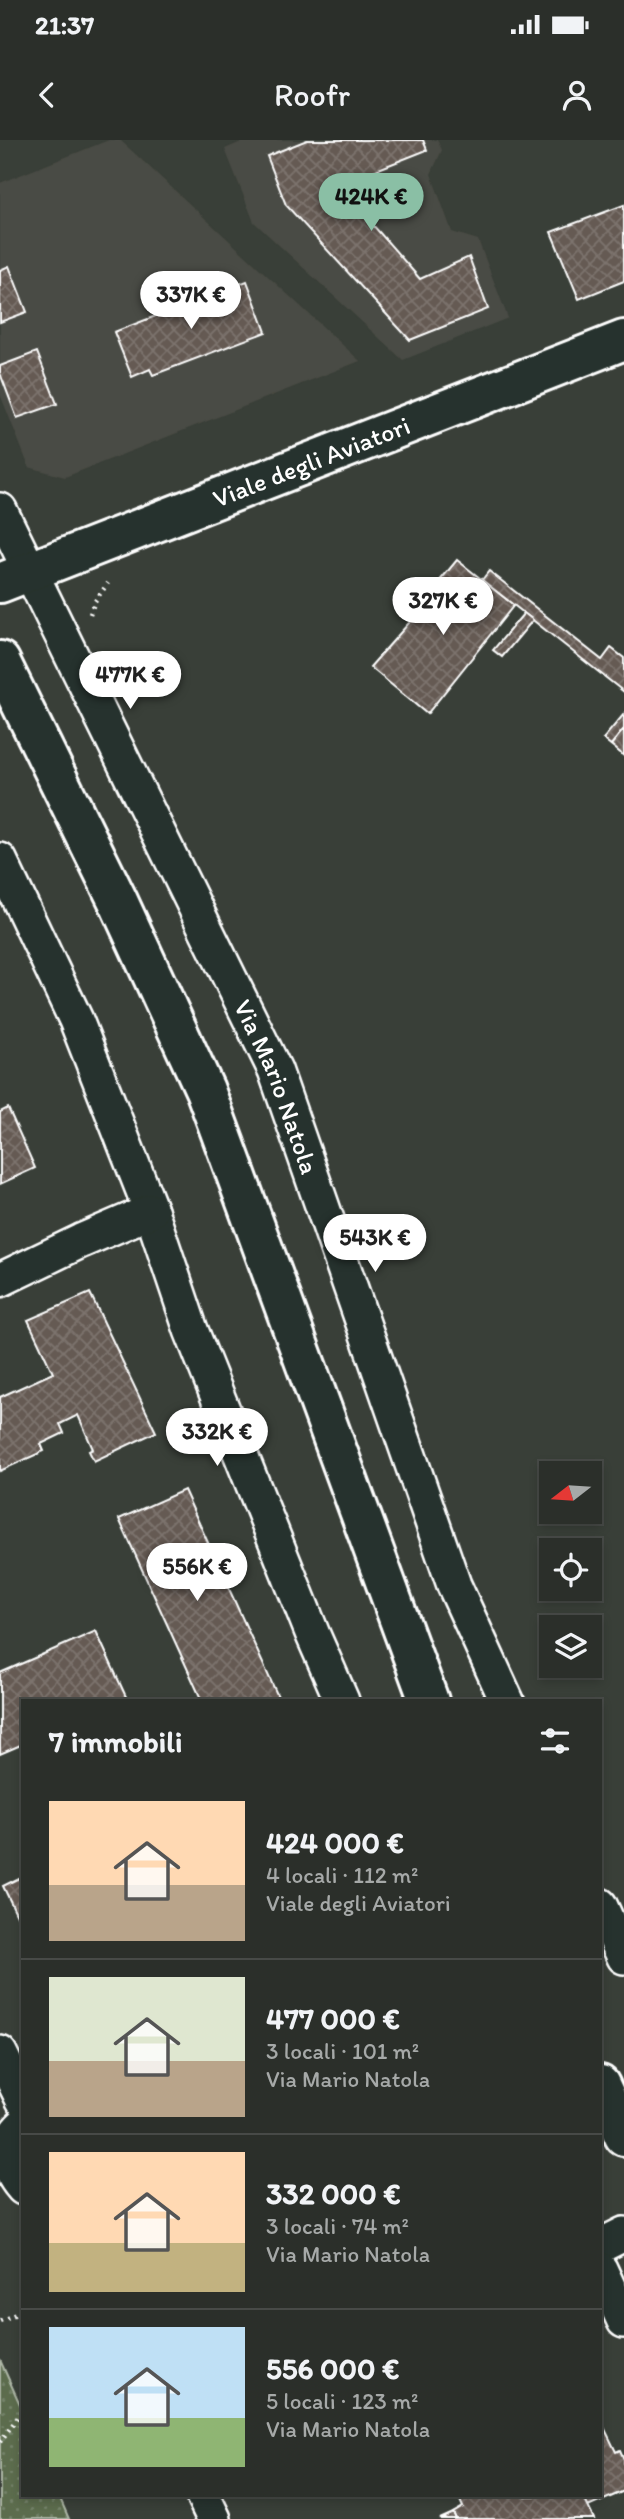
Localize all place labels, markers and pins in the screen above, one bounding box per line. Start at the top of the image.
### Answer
pin: 424K € [314,174,428,233]
pin: 337K € [134,272,248,331]
pin: 327K € [386,578,500,637]
pin: 477K € [73,652,187,711]
pin: 543K € [318,1214,432,1274]
pin: 332K € [160,1408,274,1468]
pin: 556K € [140,1544,254,1603]

